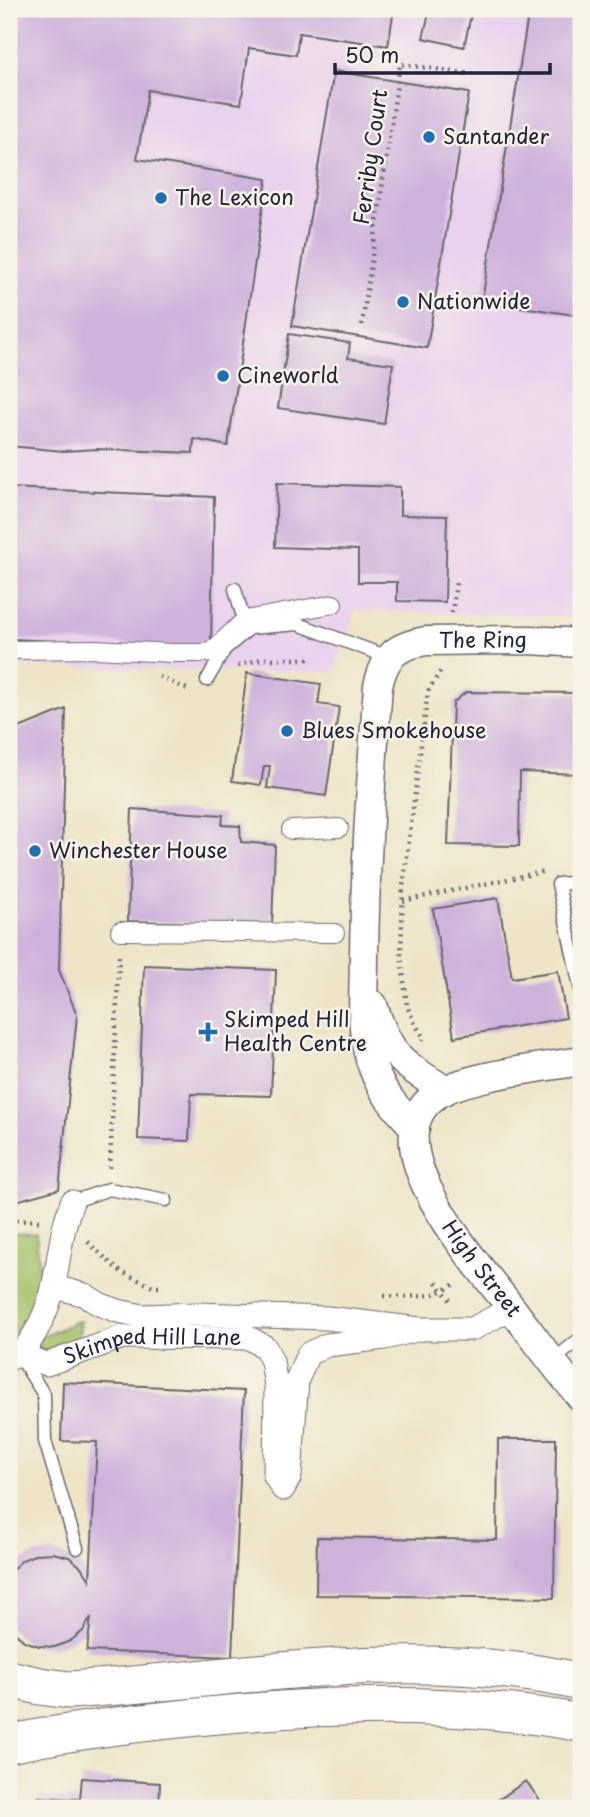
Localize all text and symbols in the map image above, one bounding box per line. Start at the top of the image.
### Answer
scale bar [335,32,550,76]
text: 50 m [345,38,399,70]
street label: Ferriby Court [344,87,394,226]
place label: Santander [443,119,549,151]
marker: Santander [421,129,437,145]
place label: The Lexicon [175,180,294,212]
marker: The Lexicon [153,190,169,206]
place label: Nationwide [417,284,530,316]
marker: Nationwide [395,294,411,310]
place label: Cineworld [237,358,339,390]
marker: Cineworld [215,368,231,384]
street label: The Ring [439,622,527,655]
place label: Blues Smokehouse [301,713,487,745]
marker: Blues Smokehouse [279,723,295,739]
place label: Winchester House [49,833,228,865]
marker: Winchester House [27,843,43,859]
place label: Skimped Hill Health Centre [224,1002,367,1058]
marker: Skimped Hill Health Centre [198,1022,218,1042]
street label: High Street [435,1213,531,1323]
street label: Skimped Hill Lane [58,1319,241,1371]

